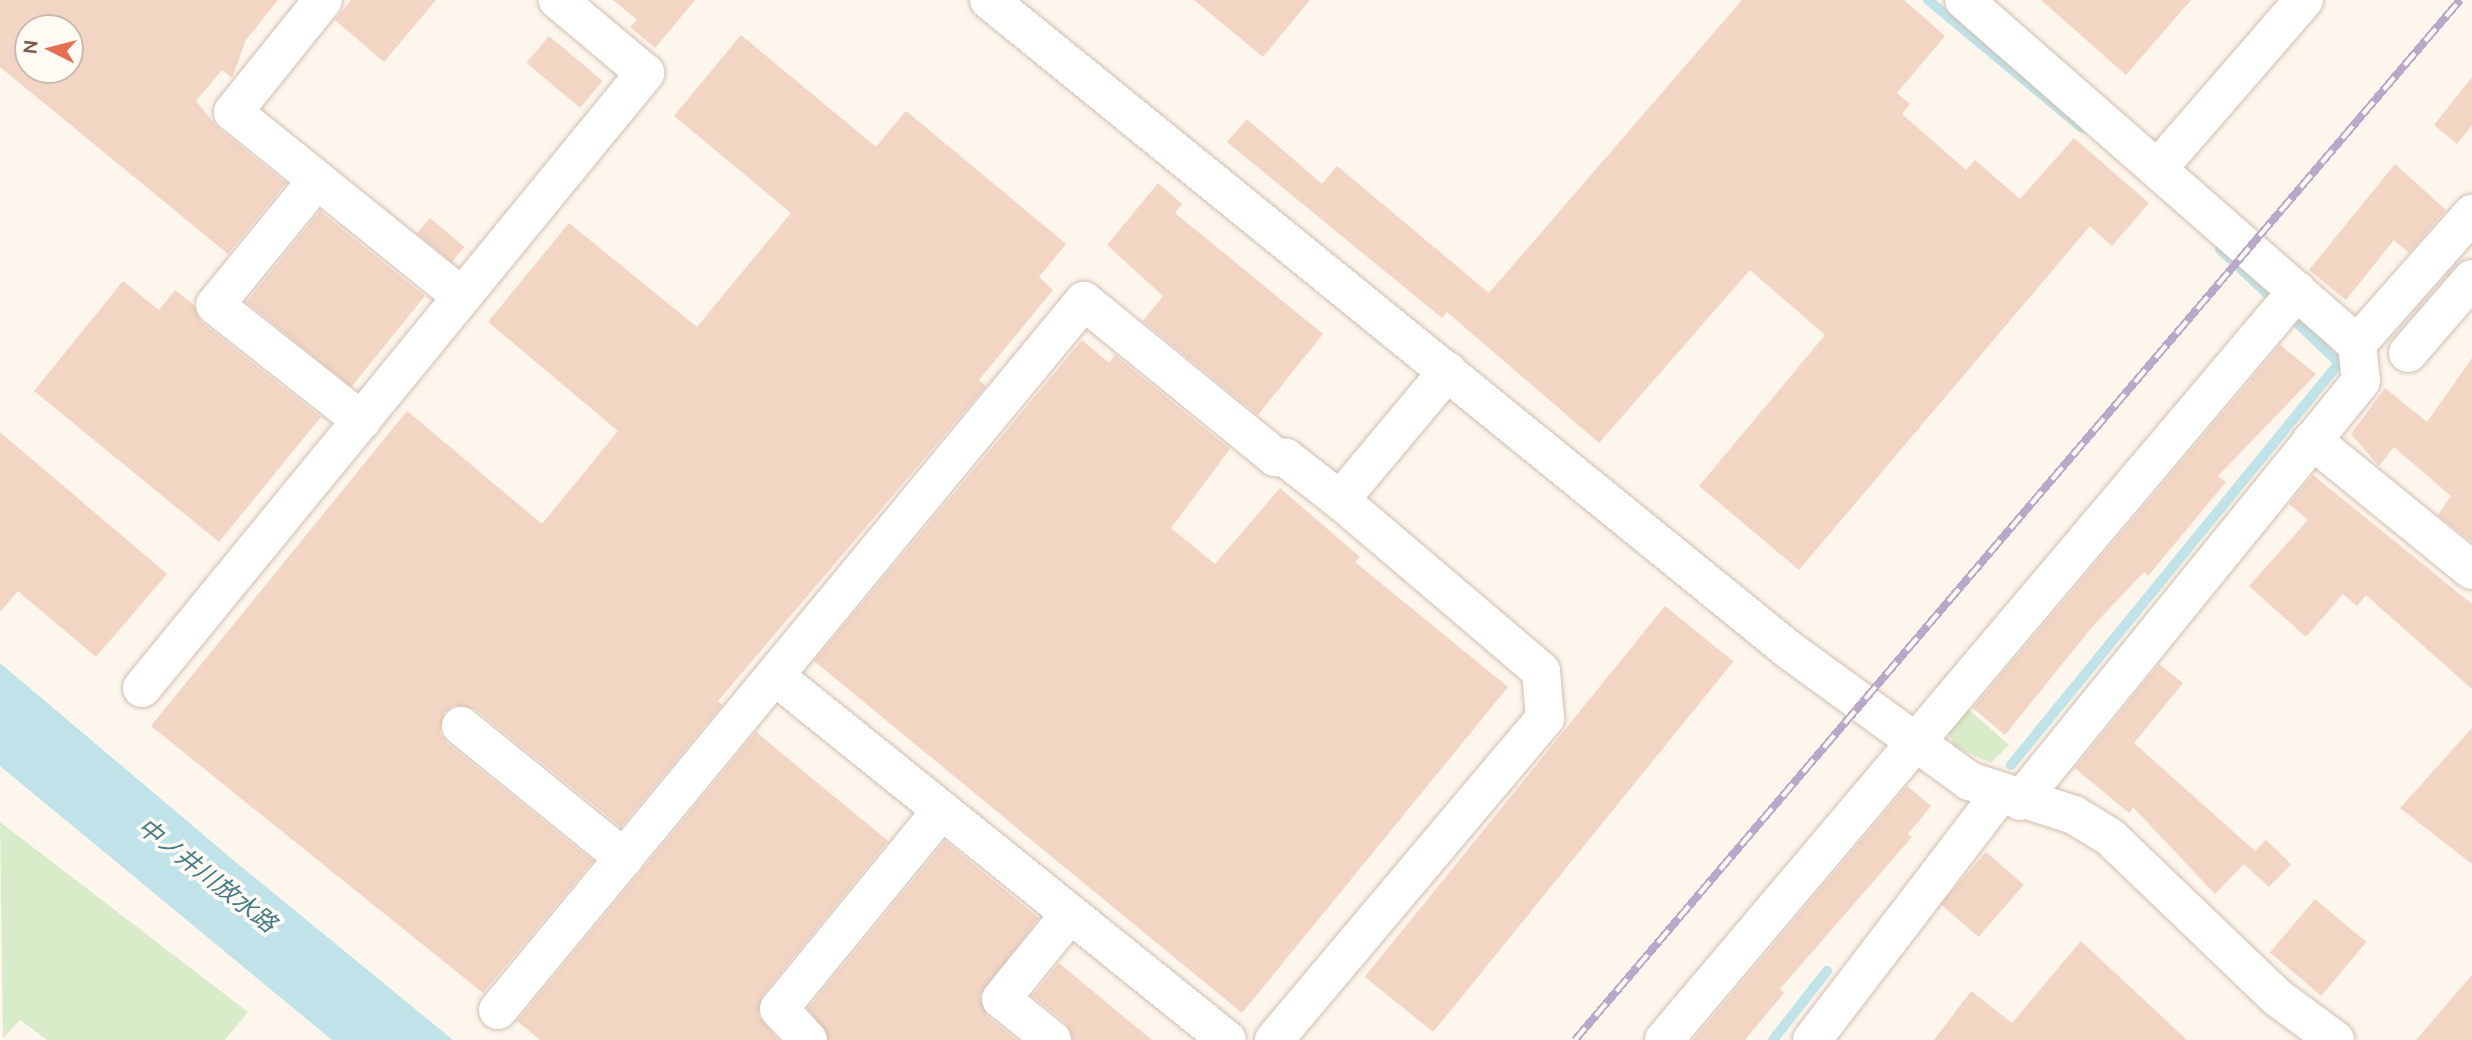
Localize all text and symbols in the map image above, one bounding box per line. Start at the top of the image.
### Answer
north arrow [14,14,84,84]
text: N [18,39,42,55]
water label: 中ノ井川放水路 [132,812,282,938]

